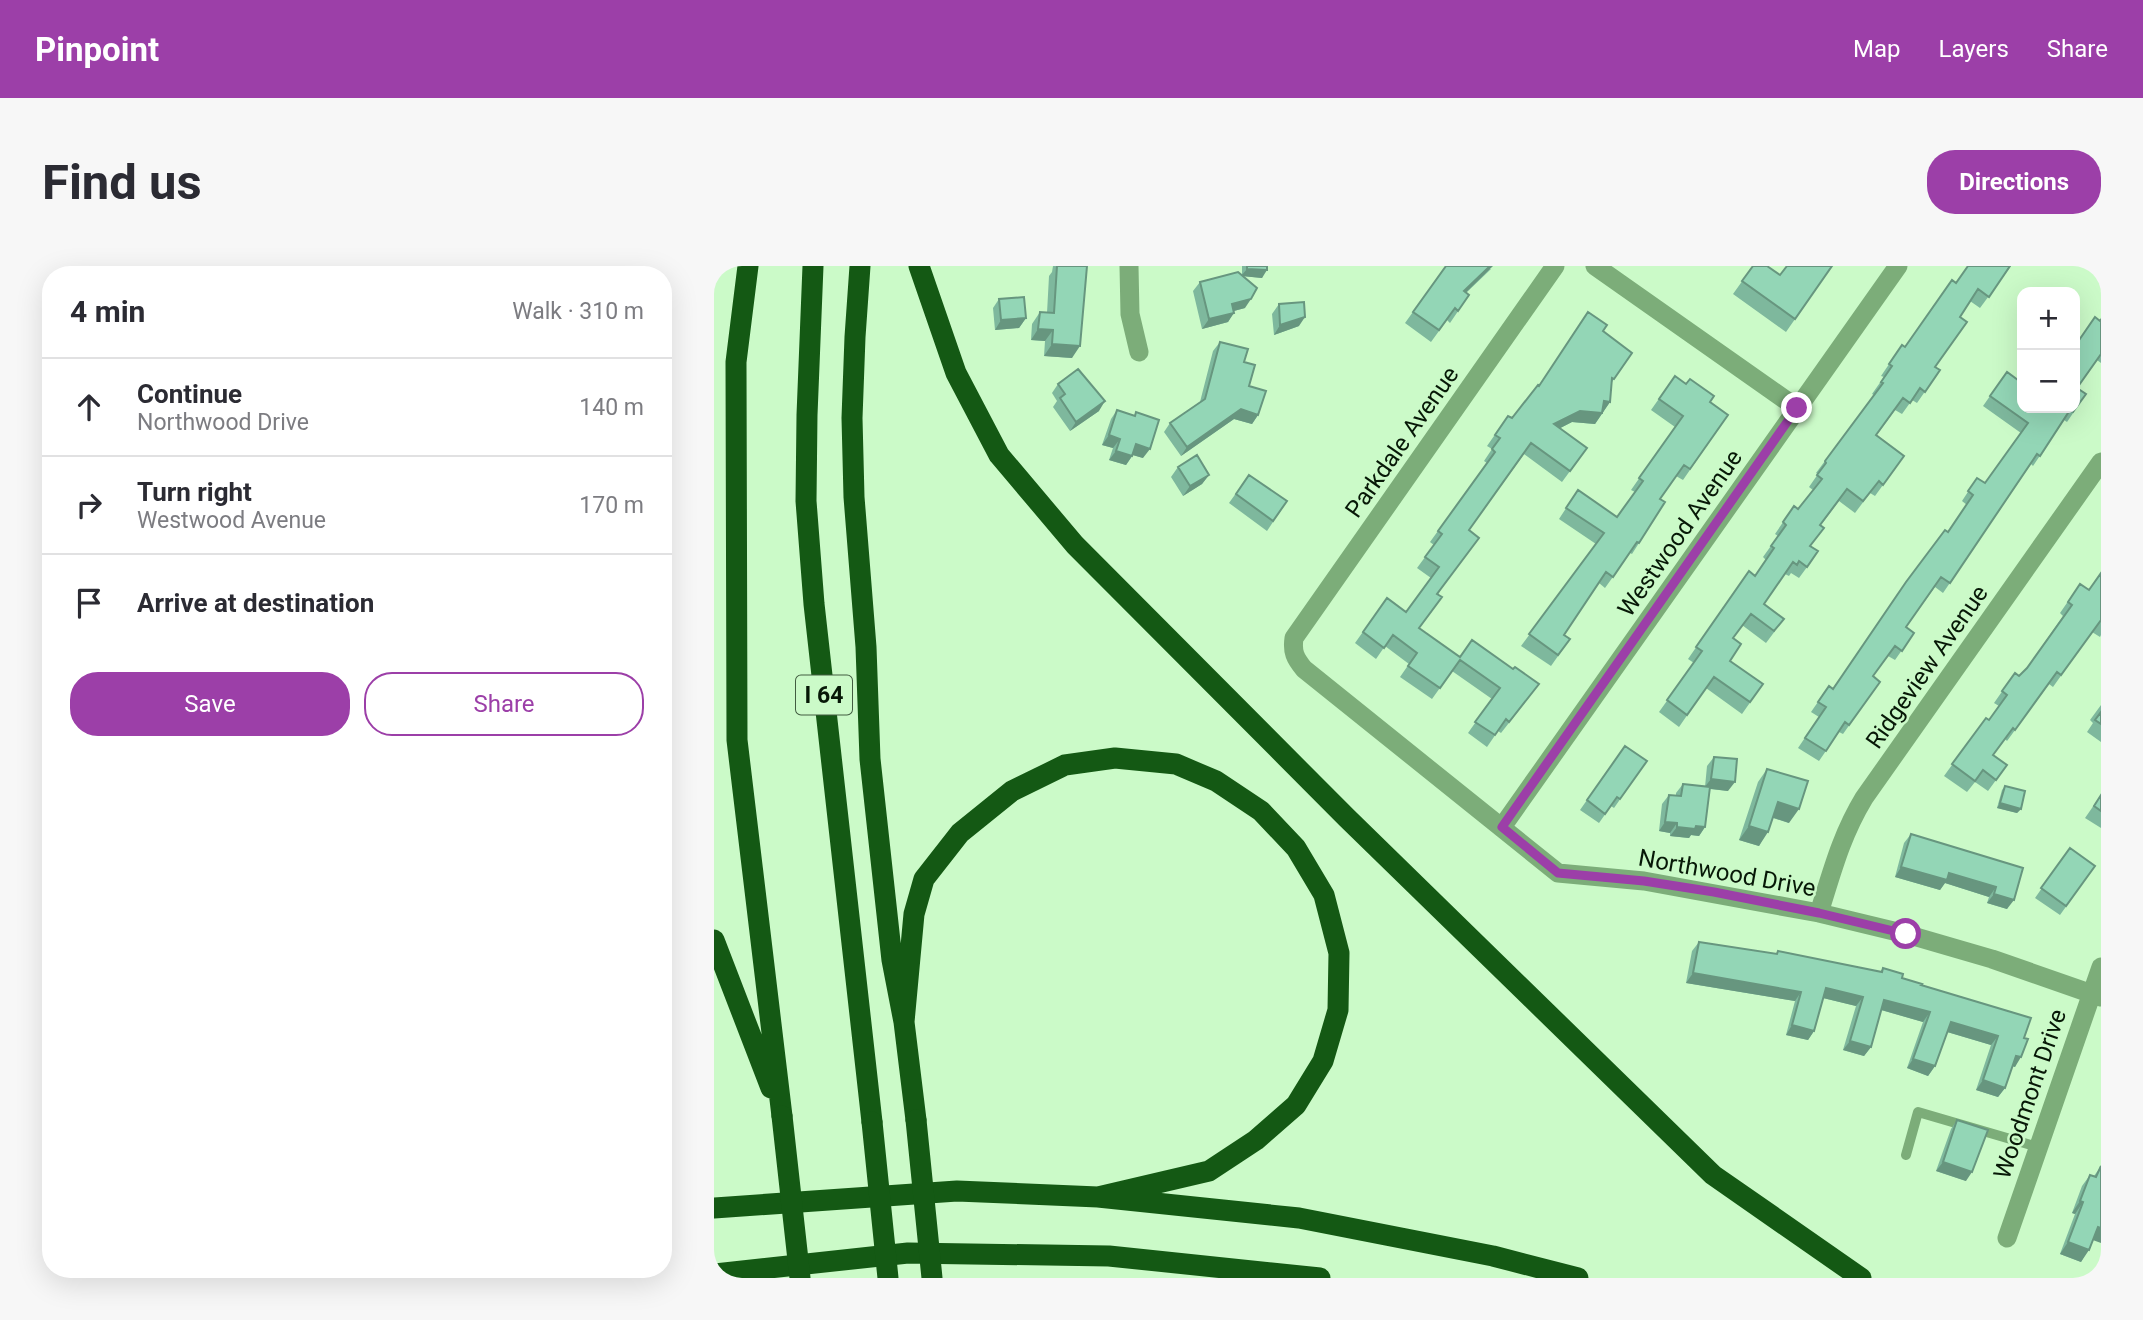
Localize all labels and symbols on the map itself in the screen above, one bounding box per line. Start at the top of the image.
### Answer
street label: Parkdale Avenue [1340,361,1464,523]
route end [1781,392,1812,423]
street label: Westwood Avenue [1612,444,1748,622]
street label: Ridgeview Avenue [1860,580,1994,754]
road number: I 64 [796,676,852,714]
street label: Northwood Drive [1636,844,1818,902]
route start [1890,918,1921,949]
street label: Woodmont Drive [1988,1005,2072,1183]

